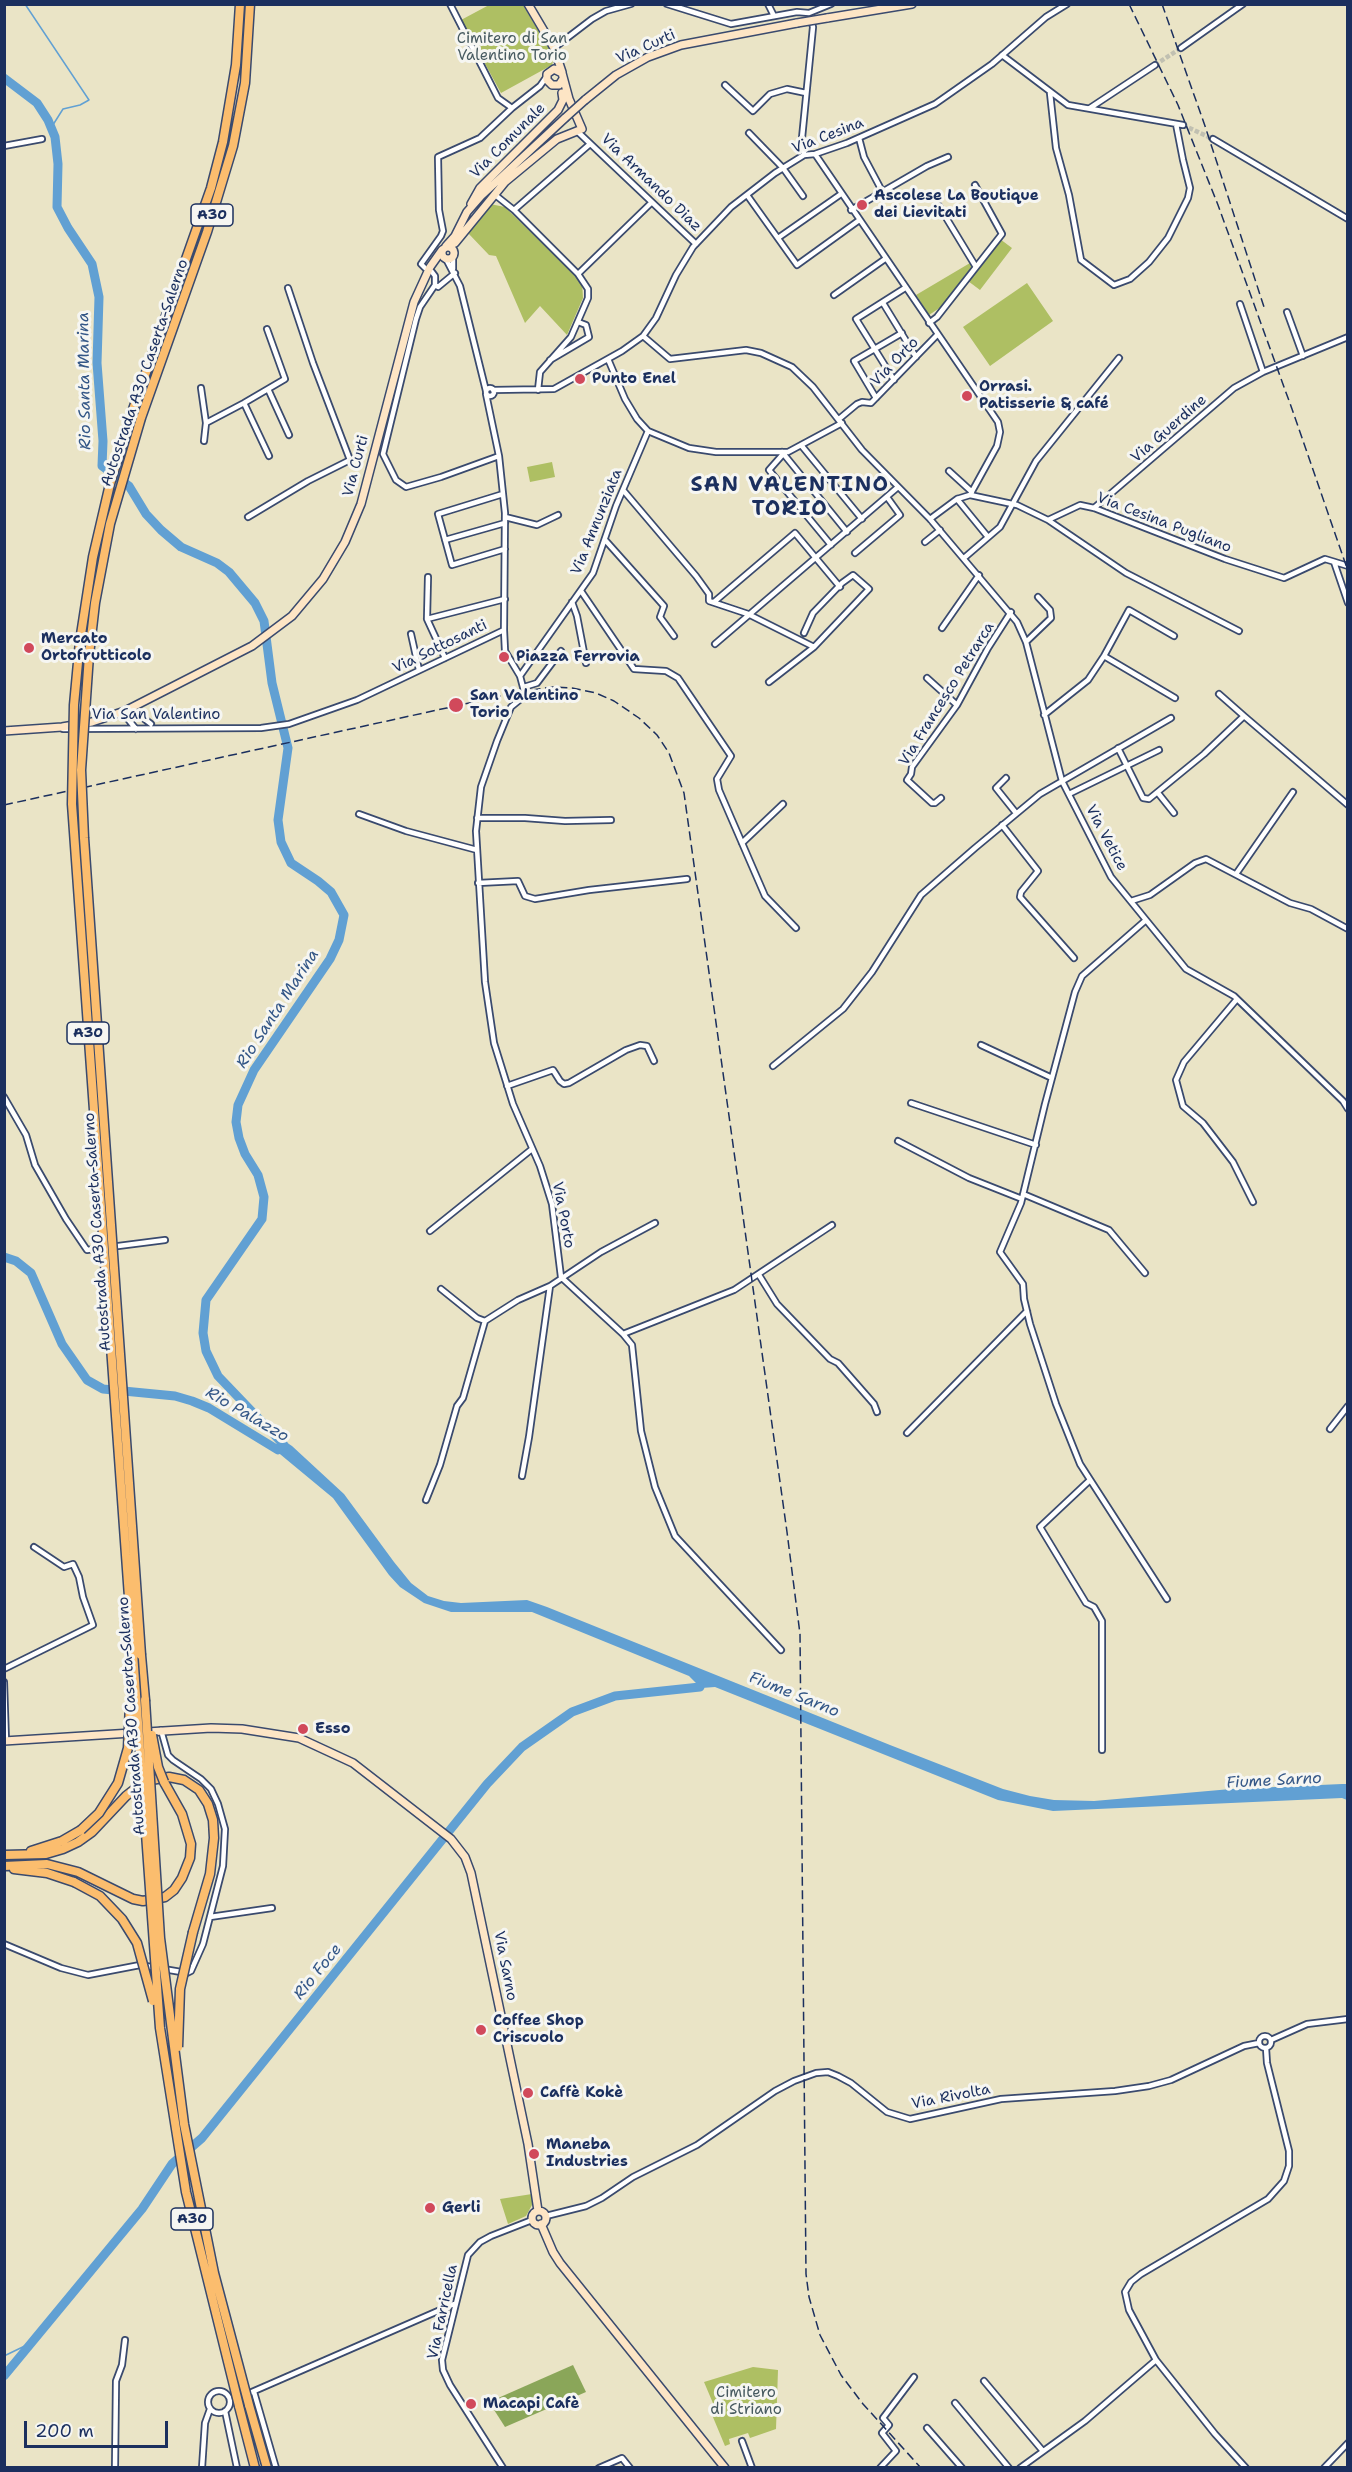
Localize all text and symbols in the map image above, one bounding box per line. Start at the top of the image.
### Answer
street label: Via Curti [614,26,678,68]
park label: Cimitero di San Valentino Torio [457,30,567,65]
street label: Via Comunale [467,100,549,182]
street label: Via Cesina [790,114,866,158]
street label: Via Armando Diaz [597,130,705,236]
place label: Ascolese La Boutique dei Lievitati [874,187,1039,222]
marker: Ascolese La Boutique dei Lievitati [855,198,869,212]
road number: A30 [191,204,233,226]
street label: Autostrada A30 Caserta-Salerno [98,257,192,489]
water label: Rio Santa Marina [74,312,96,450]
street label: Via Orto [867,334,923,390]
place label: Punto Enel [592,370,676,388]
marker: Punto Enel [573,372,587,386]
place label: Orrasi. Patisserie & café [979,378,1109,413]
marker: Orrasi. Patisserie & café [960,389,974,403]
street label: Via Guerdine [1128,391,1210,467]
street label: Via Curti [339,433,373,499]
street label: Via Annunziata [568,466,626,578]
district label: SAN VALENTINO TORIO [690,473,890,523]
street label: Via Cesina Pugliano [1094,489,1234,557]
street label: Via Sottosanti [390,616,490,678]
street label: Via Francesco Petrarca [895,619,999,769]
place label: Mercato Ortofrutticolo [41,630,151,665]
marker: Mercato Ortofrutticolo [22,641,36,655]
place label: Piazza Ferrovia [516,648,640,666]
marker: Piazza Ferrovia [497,650,511,664]
place label: San Valentino Torio [470,687,579,722]
marker: San Valentino Torio [447,696,465,714]
street label: Via San Valentino [92,706,220,724]
street label: Via Vetice [1081,802,1131,874]
water label: Rio Santa Marina [232,946,324,1072]
road number: A30 [67,1022,109,1044]
street label: Autostrada A30 Caserta-Salerno [81,1112,115,1352]
street label: Via Porto [548,1180,578,1250]
water label: Rio Palazzo [202,1383,292,1447]
street label: Autostrada A30 Caserta-Salerno [115,1596,149,1836]
water label: Fiume Sarno [746,1668,842,1722]
place label: Esso [315,1720,350,1738]
marker: Esso [296,1722,310,1736]
water label: Fiume Sarno [1226,1769,1322,1793]
street label: Via Sarno [489,1930,521,2002]
water label: Rio Foce [290,1940,346,2004]
place label: Coffee Shop Criscuolo [493,2012,584,2047]
marker: Coffee Shop Criscuolo [474,2023,488,2037]
street label: Via Rivolta [910,2081,992,2113]
place label: Caffè Kokè [540,2084,623,2102]
marker: Caffè Kokè [521,2086,535,2100]
place label: Maneba Industries [546,2136,628,2171]
marker: Maneba Industries [527,2147,541,2161]
place label: Gerli [442,2199,480,2217]
marker: Gerli [423,2201,437,2215]
road number: A30 [171,2208,213,2230]
street label: Via Farricella [424,2263,462,2361]
park label: Cimitero di Striano [710,2384,782,2419]
place label: Macapi Cafè [483,2395,579,2413]
marker: Macapi Cafè [464,2397,478,2411]
scale bar [27,2409,171,2447]
text: 200 m [35,2419,94,2443]

